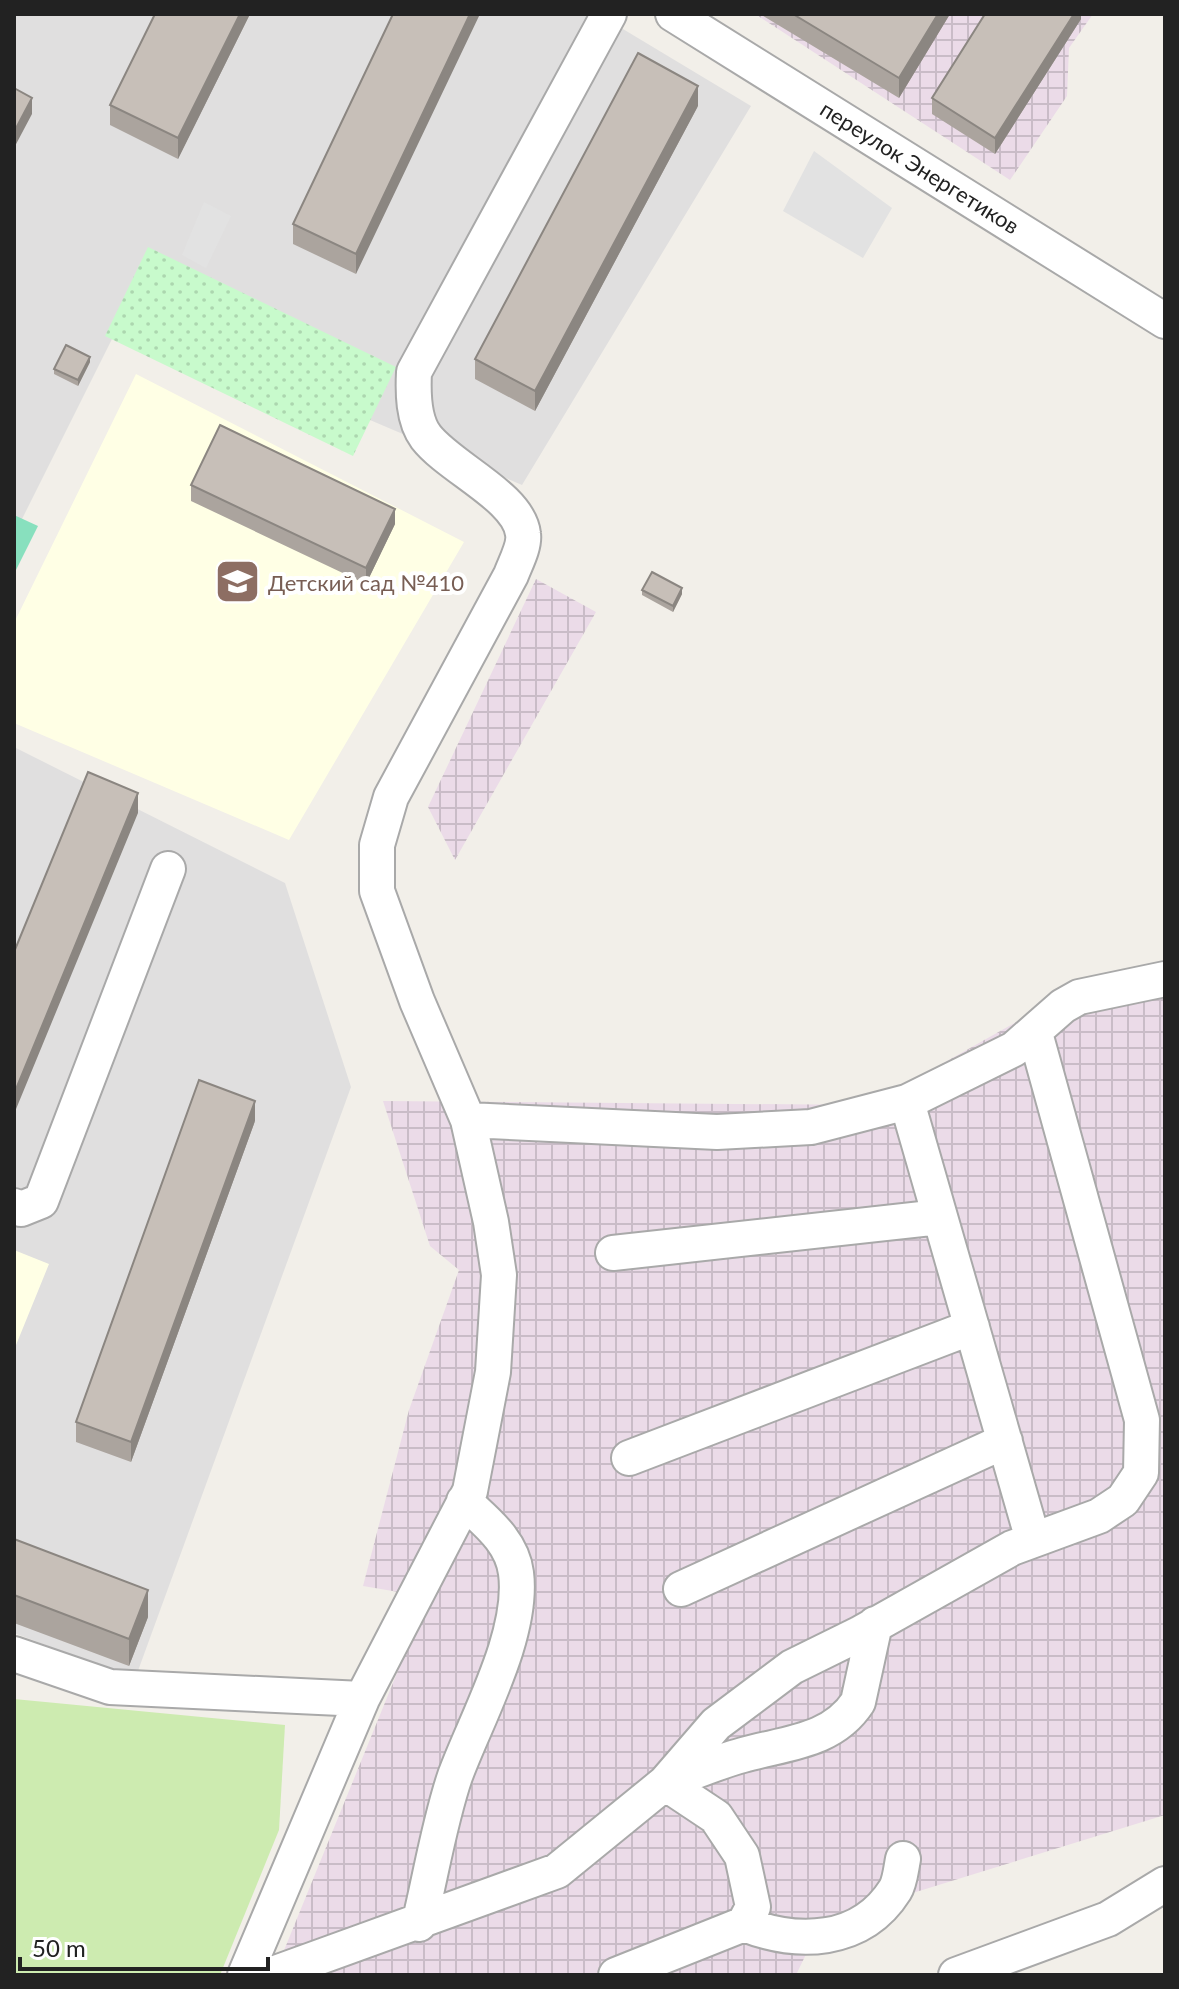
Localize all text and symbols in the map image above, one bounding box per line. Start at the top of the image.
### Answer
street label: переулок Энергетиков [816,95,1025,239]
school or university icon: Детский сад №410 [213,558,261,606]
place label: Детский сад №410 [268,569,464,596]
scale bar [20,1921,268,1971]
text: 50 m [32,1933,86,1962]

